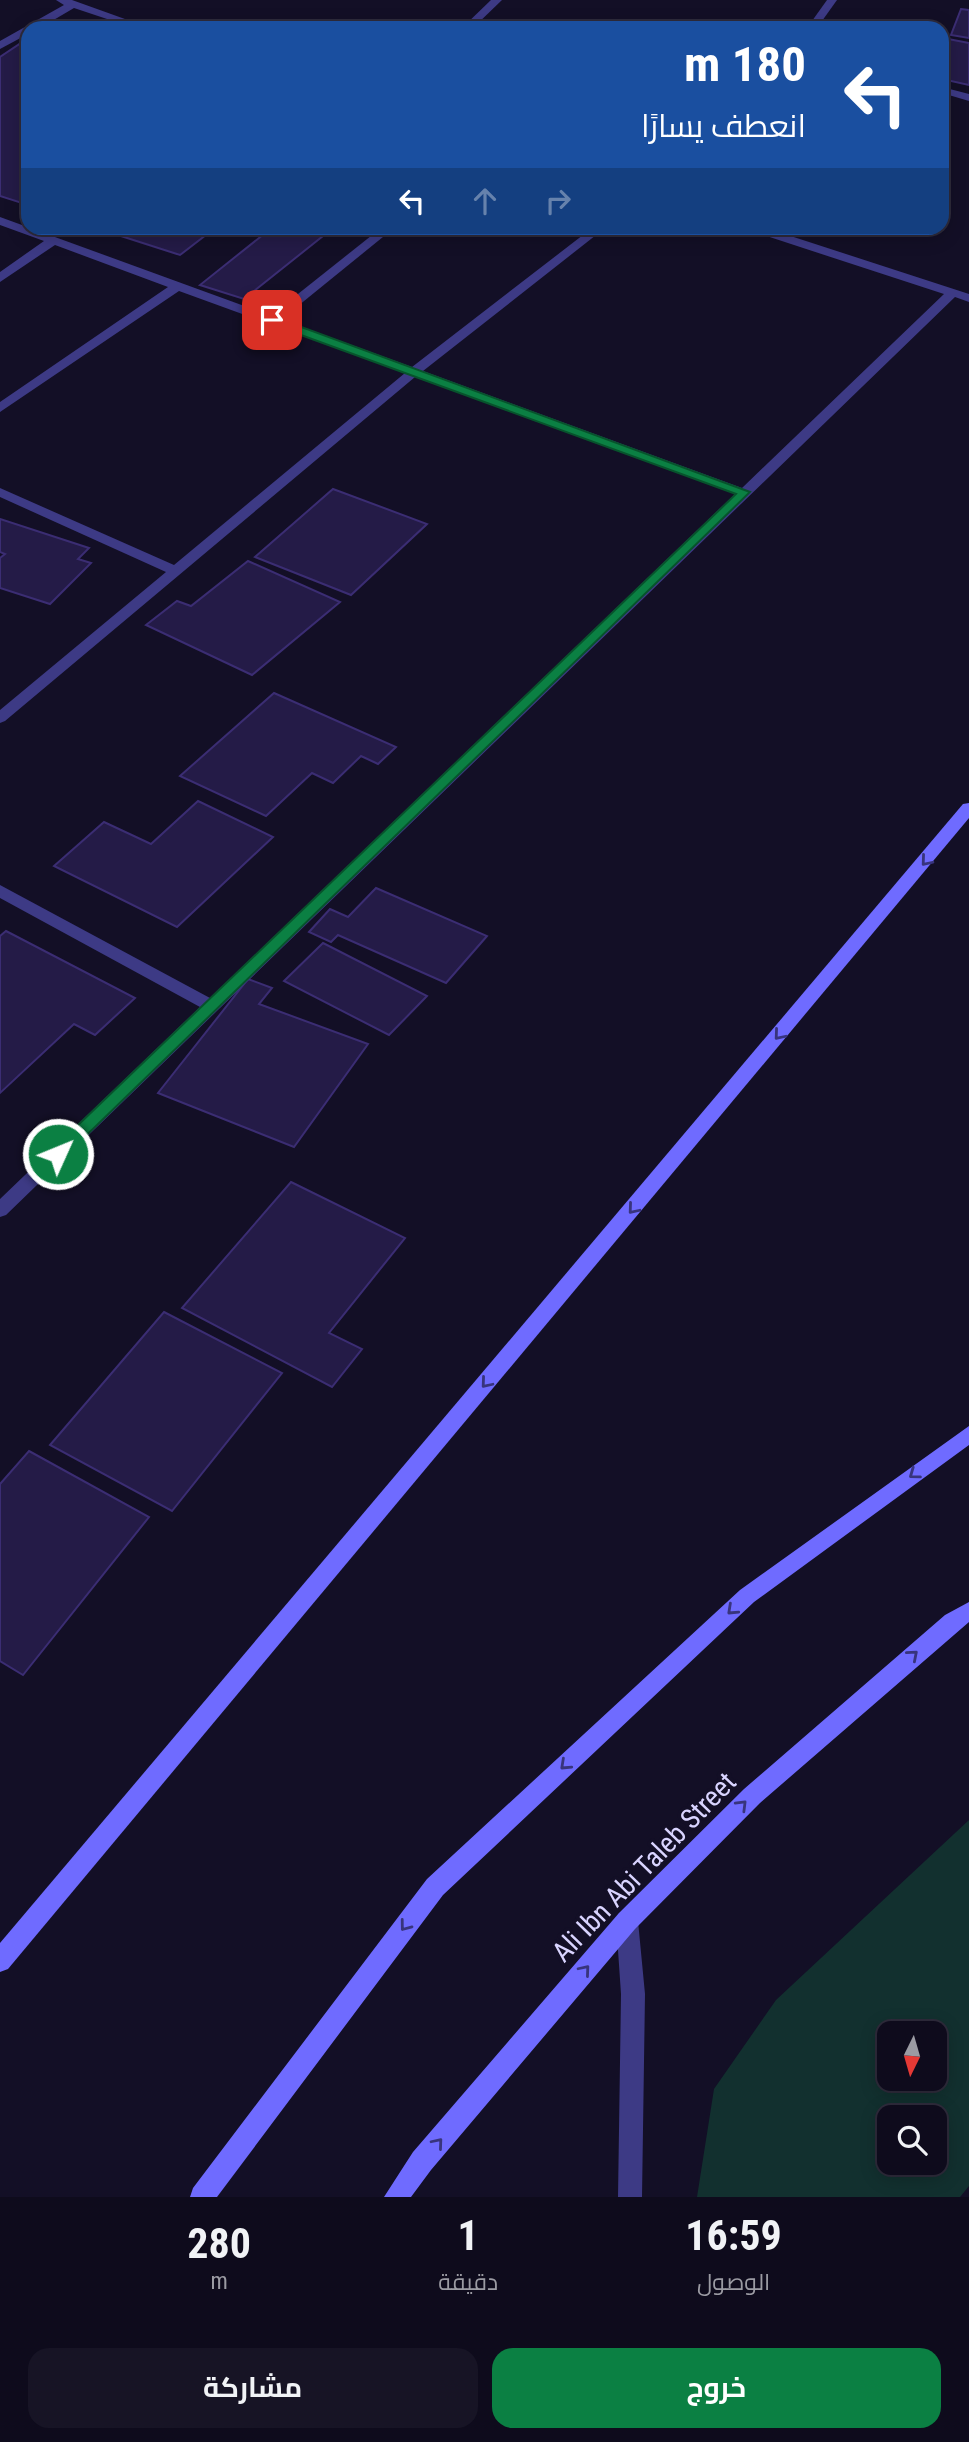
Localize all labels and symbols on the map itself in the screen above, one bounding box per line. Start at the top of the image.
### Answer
pin [242,290,302,350]
one-way arrow [921,853,934,865]
one-way arrow [775,1027,787,1040]
position arrow [21,1117,95,1191]
one-way arrow [629,1201,641,1214]
one-way arrow [482,1376,495,1388]
one-way arrow [909,1466,922,1478]
one-way arrow [727,1602,740,1615]
one-way arrow [905,1651,918,1663]
one-way arrow [560,1757,573,1770]
street label: Ali Ibn Abi Taleb Street [545,1766,743,1968]
one-way arrow [734,1801,747,1814]
one-way arrow [401,1918,413,1931]
one-way arrow [577,1965,589,1978]
north arrow [877,2021,947,2091]
one-way arrow [430,2138,442,2151]

